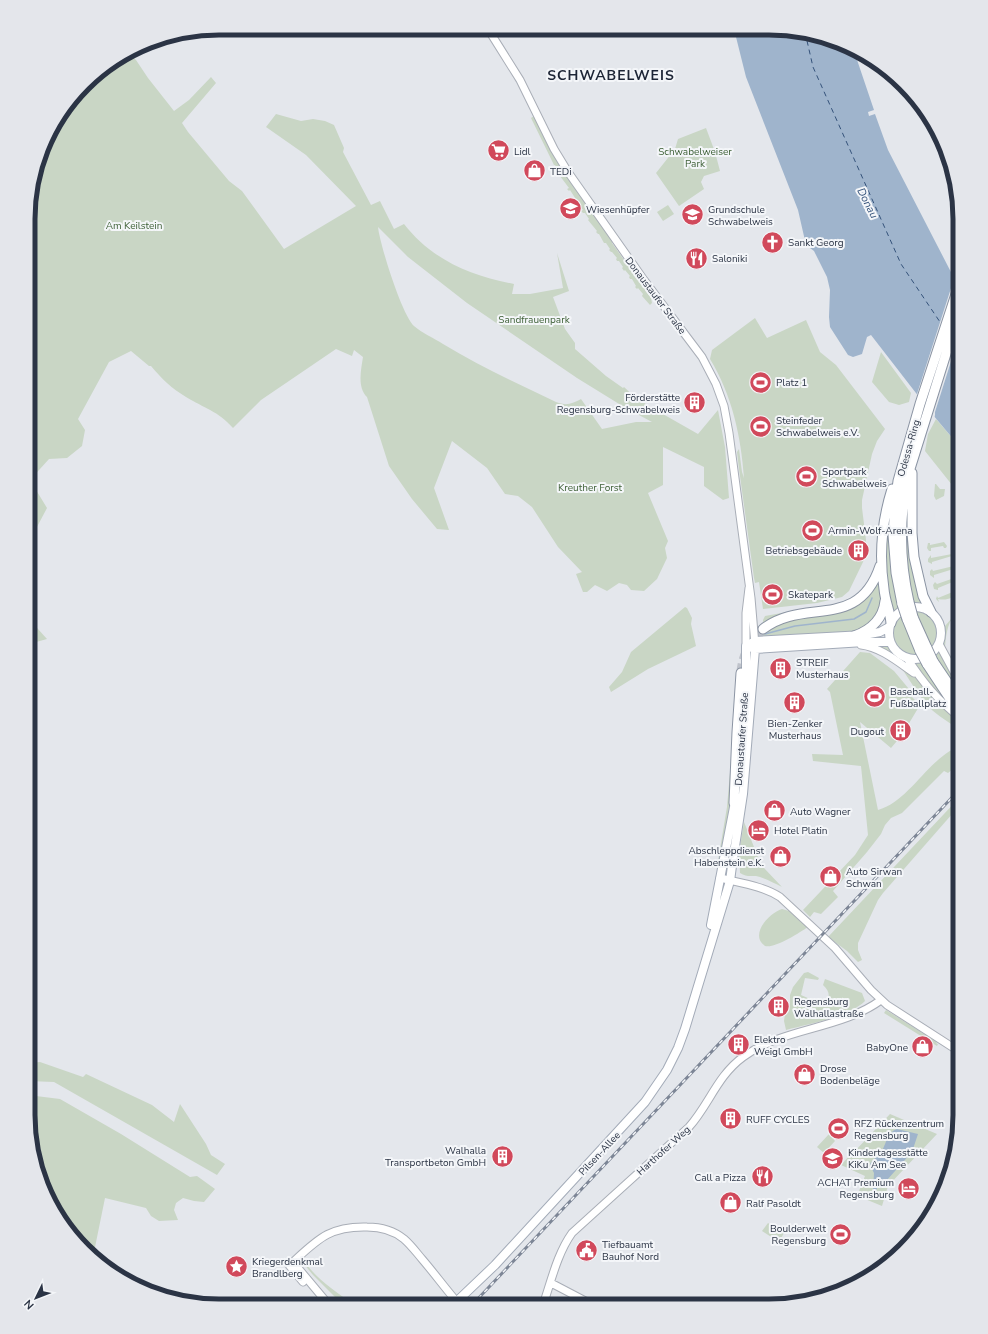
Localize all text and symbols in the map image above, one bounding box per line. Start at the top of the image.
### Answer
district label: SCHWABELWEIS [547,66,675,85]
supermarket icon: Lidl [486,138,512,164]
place label: Lidl [514,145,531,159]
park label: Schwabelweiser Park [658,145,732,171]
shop icon: TEDi [521,158,547,184]
place label: TEDi [550,165,572,179]
water label: Donau [853,185,882,221]
school or university icon: Wiesenhüpfer [558,196,584,222]
school or university icon: Grundschule Schwabelweis [680,202,706,228]
place label: Wiesenhüpfer [586,203,650,217]
place label: Grundschule Schwabelweis [708,203,773,229]
park label: Am Keilstein [106,219,162,233]
church icon: Sankt Georg [760,229,786,255]
place label: Sankt Georg [788,236,844,250]
restaurant icon: Saloniki [683,245,709,271]
place label: Saloniki [712,252,747,266]
street label: Donaustaufer Straße [622,254,689,337]
park label: Sandfrauenpark [498,313,571,327]
sports icon: Platz 1 [747,369,773,395]
place label: Platz 1 [776,376,807,390]
building icon: Förderstätte Regensburg-Schwabelweis [682,390,708,416]
place label: Förderstätte Regensburg-Schwabelweis [557,391,680,417]
sports icon: Steinfeder Schwabelweis e.V. [748,413,774,439]
place label: Steinfeder Schwabelweis e.V. [776,414,859,440]
street label: Odessa-Ring [894,418,924,478]
sports icon: Sportpark Schwabelweis [793,464,819,490]
place label: Sportpark Schwabelweis [822,465,887,491]
park label: Kreuther Forst [558,481,622,495]
sports icon: Armin-Wolf-Arena [799,517,825,543]
place label: Armin-Wolf-Arena [828,524,912,538]
building icon: Betriebsgebäude [845,537,871,563]
place label: Betriebsgebäude [765,544,842,558]
sports icon: Skatepark [759,581,785,607]
place label: Skatepark [788,588,834,602]
building icon: STREIF Musterhaus [767,655,793,681]
place label: STREIF Musterhaus [796,656,849,682]
sports icon: Baseball- Fußballplatz [861,684,887,710]
place label: Baseball- Fußballplatz [890,685,947,711]
building icon: Bien-Zenker Musterhaus [782,690,808,716]
street label: Donaustaufer Straße [732,692,752,786]
place label: Bien-Zenker Musterhaus [768,717,823,743]
building icon: Dugout [887,718,913,744]
place label: Dugout [850,725,884,739]
shop icon: Auto Wagner [761,798,787,824]
place label: Auto Wagner [790,805,851,819]
hotel icon: Hotel Platin [746,817,772,843]
place label: Hotel Platin [774,824,828,838]
shop icon: Abschleppdienst Habenstein e.K. [767,843,793,869]
place label: Abschleppdienst Habenstein e.K. [688,844,764,870]
shop icon: Auto Sirwan Schwan [817,864,843,890]
place label: Auto Sirwan Schwan [846,865,902,891]
building icon: Regensburg Walhallastraße [765,994,791,1020]
place label: Regensburg Walhallastraße [794,995,863,1021]
building icon: Elektro Weigl GmbH [725,1032,751,1058]
place label: Elektro Weigl GmbH [754,1033,813,1059]
shop icon: BabyOne [910,1034,936,1060]
place label: BabyOne [866,1041,908,1055]
shop icon: Drose Bodenbeläge [791,1061,817,1087]
place label: Drose Bodenbeläge [820,1062,880,1088]
building icon: RUFF CYCLES [718,1106,744,1132]
place label: RUFF CYCLES [746,1113,810,1127]
sports icon: RFZ Rückenzentrum Regensburg [826,1116,852,1142]
place label: RFZ Rückenzentrum Regensburg [854,1117,944,1143]
street label: Harthofer Weg [634,1123,694,1179]
street label: Pilsen-Allee [576,1129,624,1179]
building icon: Walhalla Transportbeton GmbH [489,1143,515,1169]
place label: Walhalla Transportbeton GmbH [385,1144,486,1170]
school or university icon: Kindertagesstätte KiKu Am See [820,1145,846,1171]
place label: Kindertagesstätte KiKu Am See [848,1146,928,1172]
restaurant icon: Call a Pizza [749,1164,775,1190]
place label: Call a Pizza [695,1171,746,1185]
hotel icon: ACHAT Premium Regensburg [896,1175,922,1201]
place label: ACHAT Premium Regensburg [817,1176,894,1202]
shop icon: Ralf Pasoldt [718,1190,744,1216]
place label: Ralf Pasoldt [746,1197,801,1211]
sports icon: Boulderwelt Regensburg [828,1221,854,1247]
place label: Boulderwelt Regensburg [770,1222,826,1248]
public building icon: Tiefbauamt Bauhof Nord [573,1237,599,1263]
place label: Tiefbauamt Bauhof Nord [602,1238,659,1264]
place icon: Kriegerdenkmal Brandlberg [224,1254,250,1280]
place label: Kriegerdenkmal Brandlberg [252,1255,323,1281]
north arrow [16,1278,56,1318]
text: N [21,1296,37,1313]

